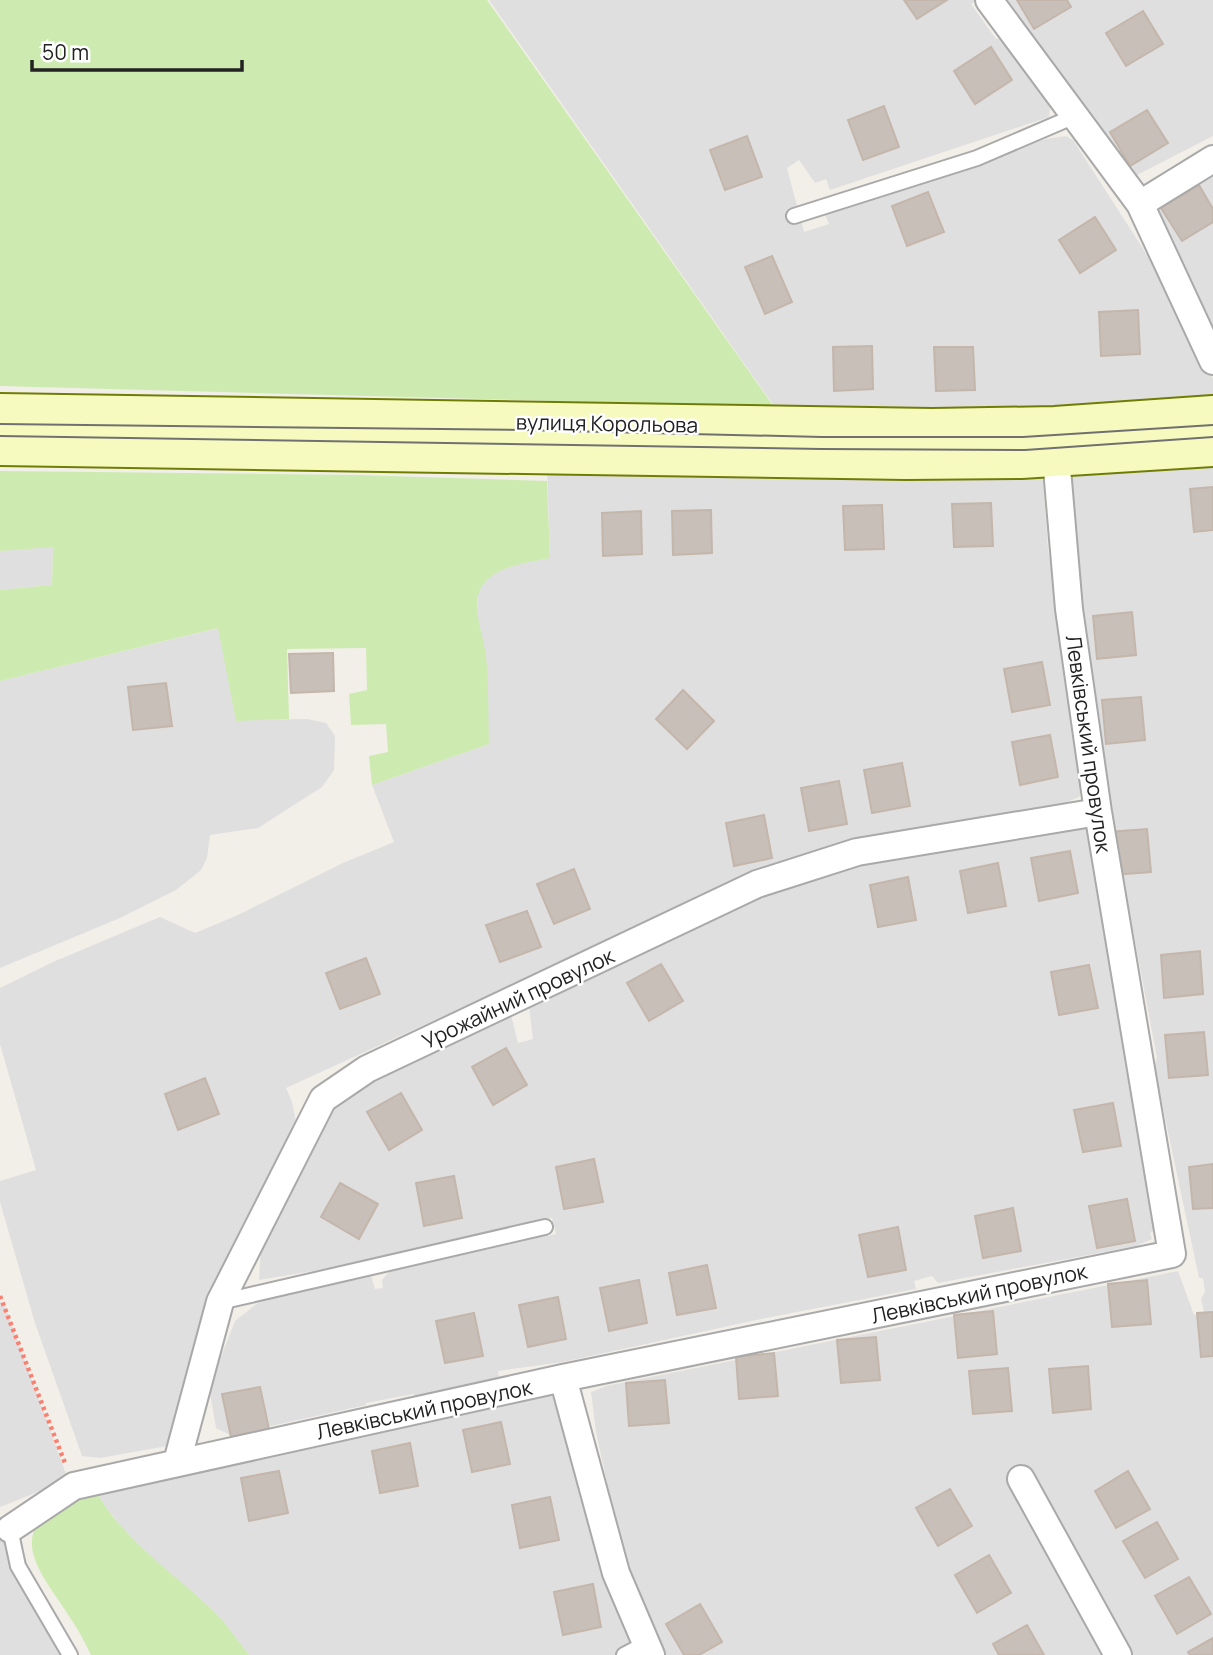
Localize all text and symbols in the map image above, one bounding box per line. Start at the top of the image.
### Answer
scale bar [32,28,242,72]
text: 50 m [42,38,89,66]
street label: вулиця Корольова [516,407,698,439]
street label: Левківський провулок [1060,633,1118,855]
street label: Урожайний провулок [417,941,619,1055]
street label: Левківський провулок [869,1256,1090,1330]
street label: Левківський провулок [314,1372,535,1446]

